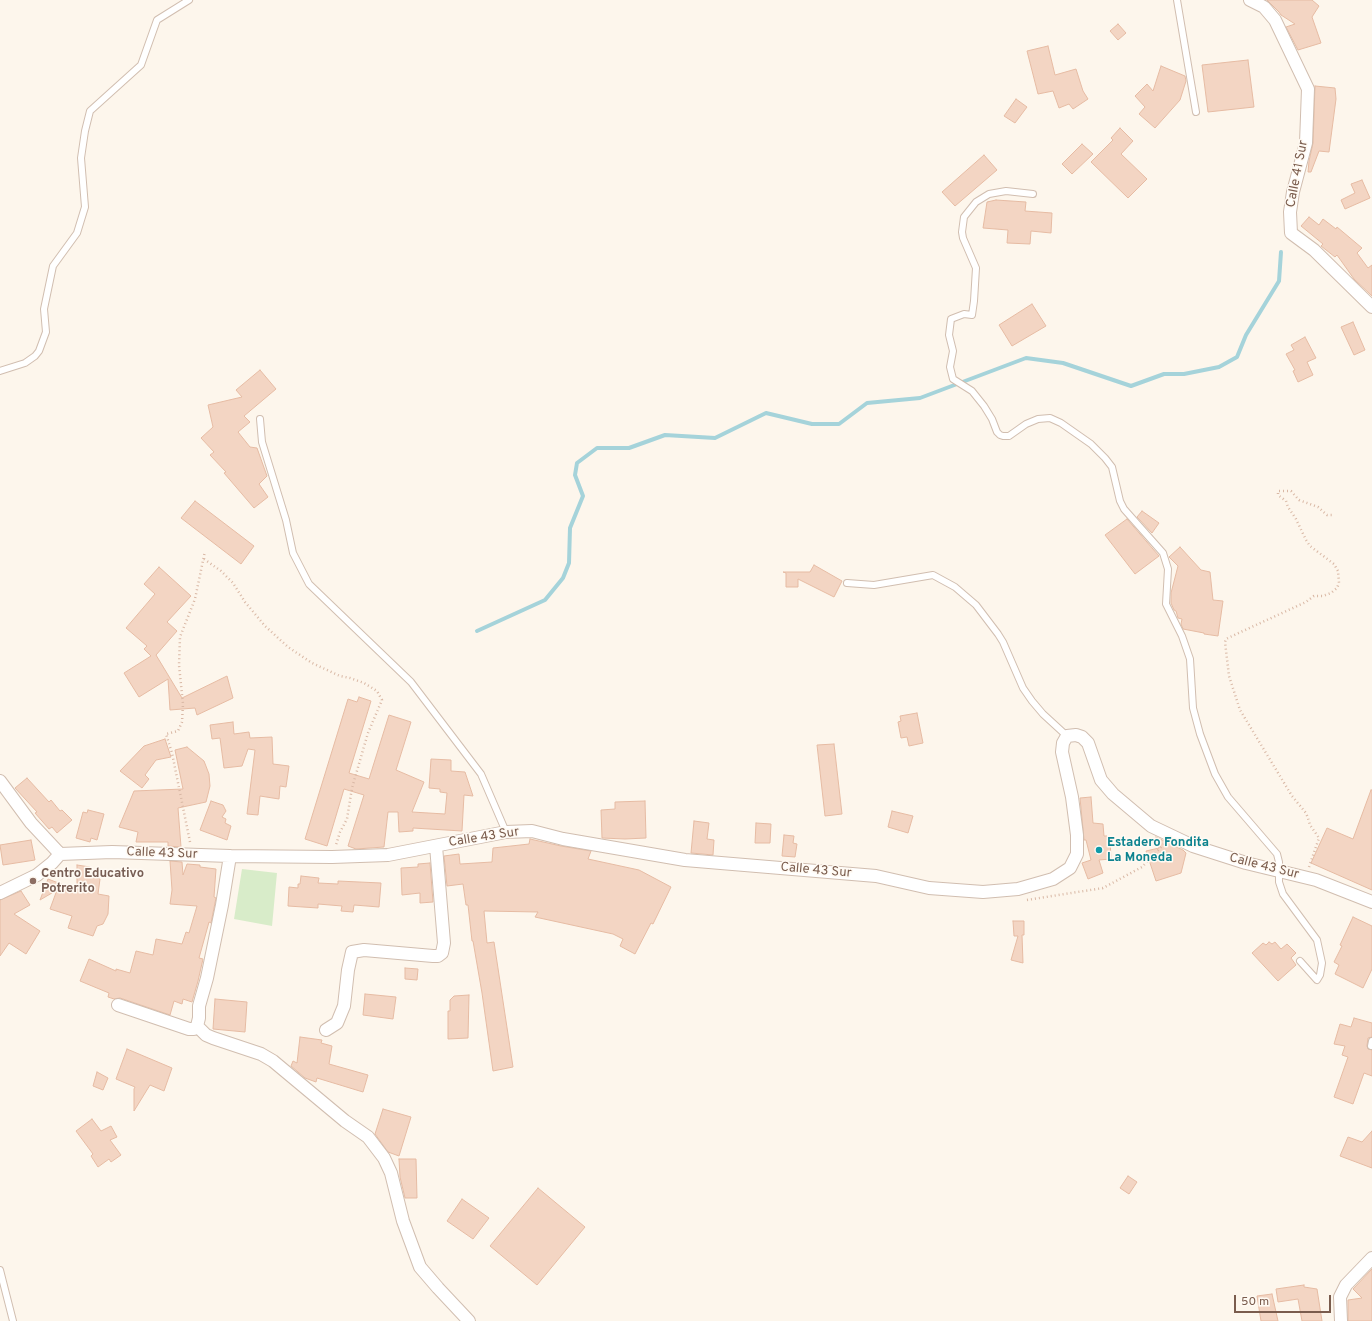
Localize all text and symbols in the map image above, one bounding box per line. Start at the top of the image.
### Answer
street label: Calle 41 Sur [1284,139,1312,209]
street label: Calle 43 Sur [448,825,520,851]
place label: Estadero Fondita La Moneda [1107,835,1209,866]
street label: Calle 43 Sur [126,845,198,863]
marker: Estadero Fondita La Moneda [1094,845,1104,855]
street label: Calle 43 Sur [1228,851,1300,883]
street label: Calle 43 Sur [780,860,852,882]
place label: Centro Educativo Potrerito [41,866,144,897]
marker: Centro Educativo Potrerito [28,876,38,886]
scale bar [1236,1287,1333,1313]
text: 50 m [1241,1294,1269,1310]

